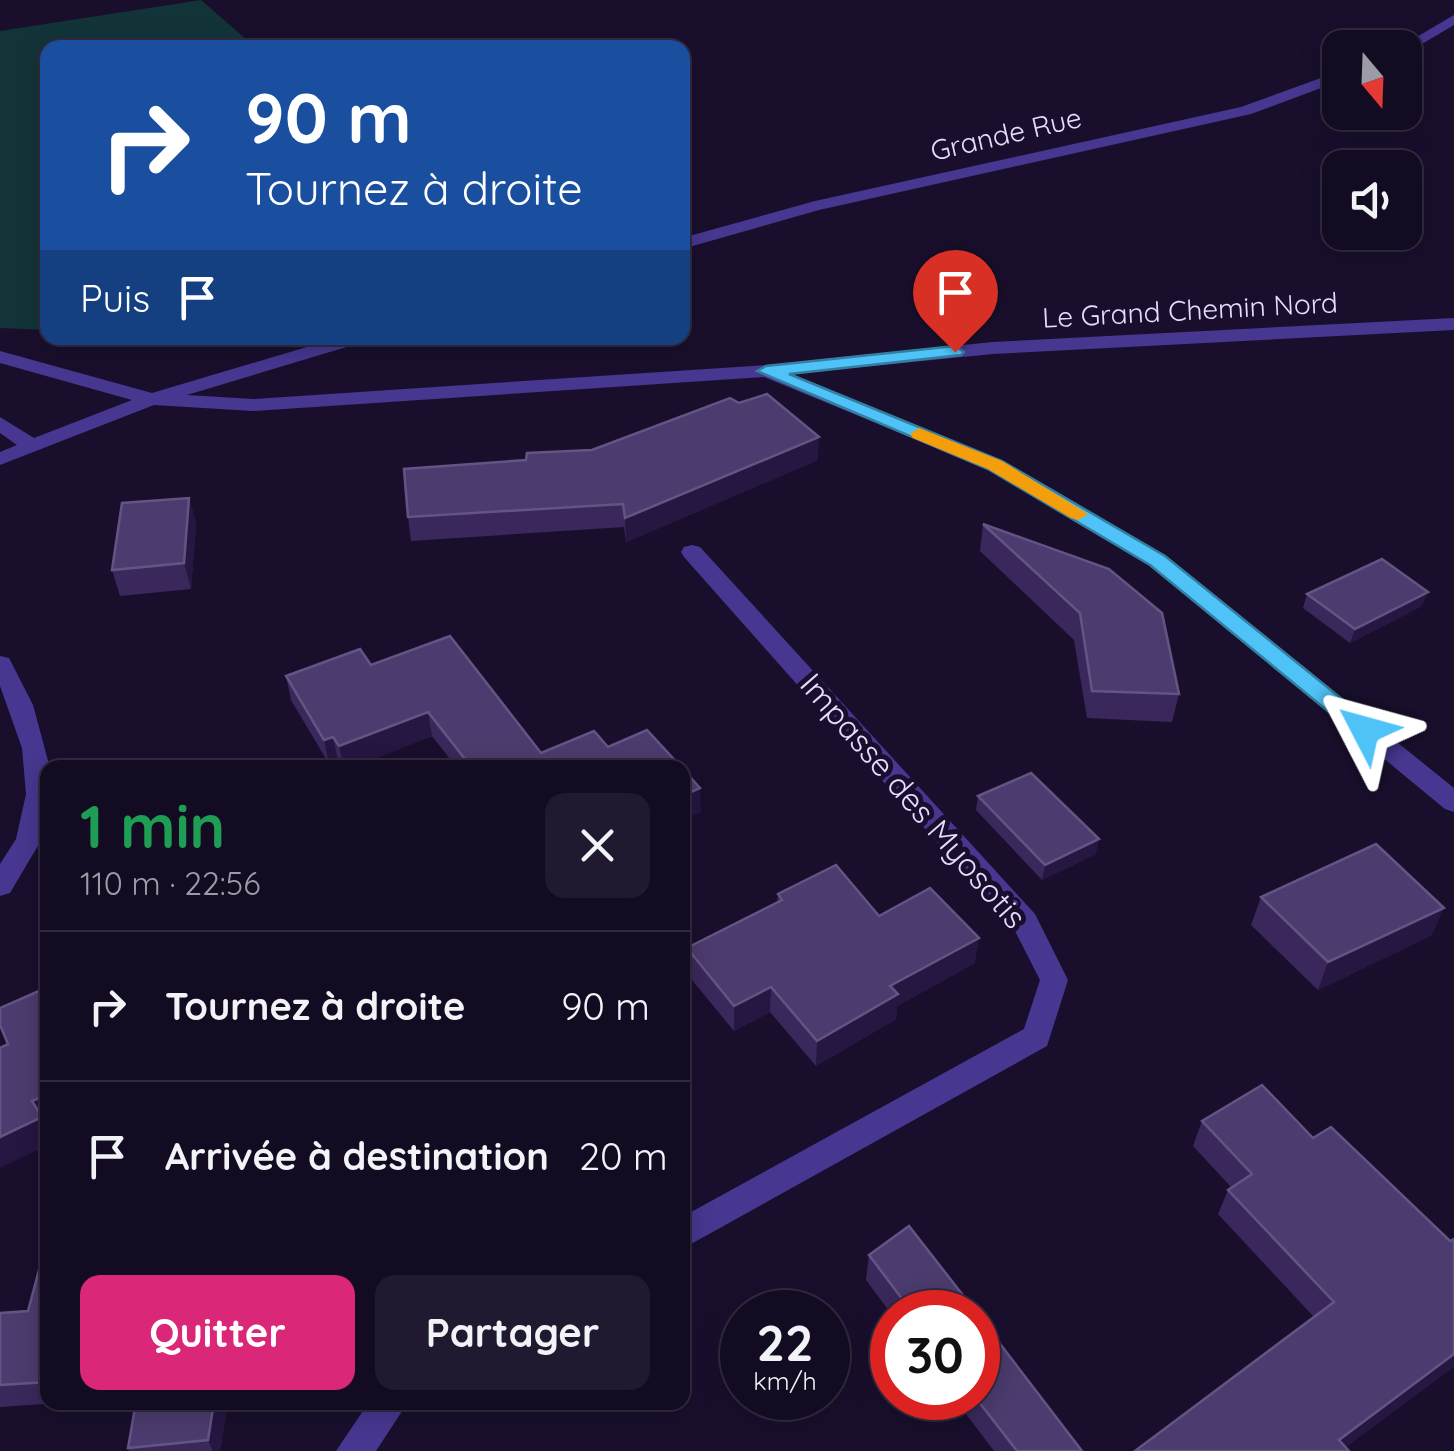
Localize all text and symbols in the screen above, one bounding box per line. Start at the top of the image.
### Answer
north arrow [1322,30,1422,130]
map controls [1322,30,1422,250]
text: 90 m [245,73,412,161]
icon: right [80,80,210,210]
street label: Grande Rue [927,99,1085,168]
button: sound [1322,150,1422,250]
text: Tournez à droite [245,160,583,216]
pin [913,250,998,353]
icon: arrive [928,265,983,320]
icon: arrive [170,270,225,325]
text: Puis [80,274,150,322]
street label: Le Grand Chemin Nord [1041,284,1339,335]
street label: Impasse des Myosotis [792,665,1035,936]
position arrow [1313,678,1417,782]
text: 1 min [80,788,225,863]
button: close [545,793,650,898]
text: 110 m · 22:56 [80,863,260,903]
icon: right [80,979,135,1034]
text: Tournez à droite [165,982,465,1030]
text: 90 m [561,982,650,1030]
icon: arrive [80,1129,135,1184]
text: Arrivée à destination [165,1132,549,1180]
text: 20 m [579,1132,668,1180]
button: Quitter [80,1275,355,1390]
button: Partager [375,1275,650,1390]
speed limit sign: 30 [870,1290,1000,1420]
text: 22 [757,1311,813,1374]
text: km/h [753,1365,817,1396]

